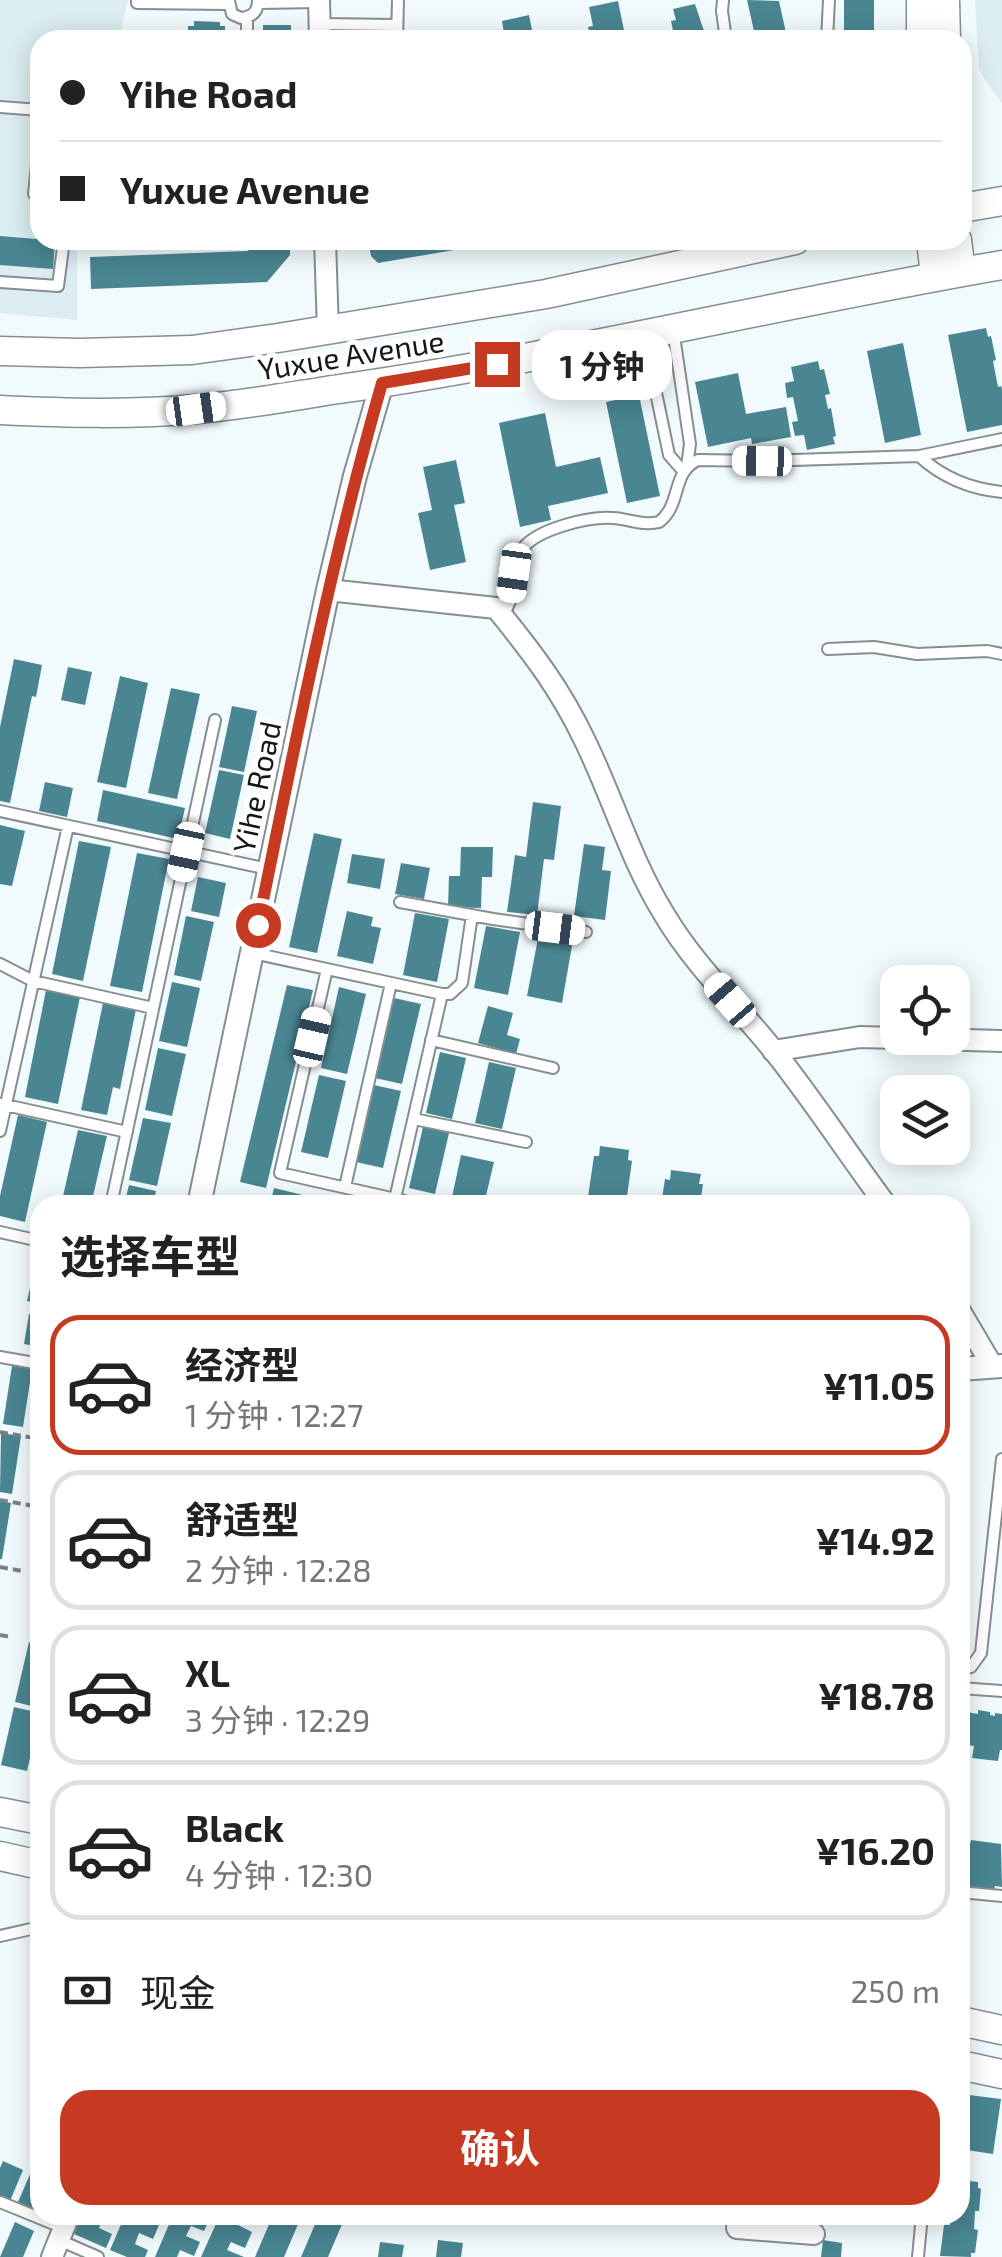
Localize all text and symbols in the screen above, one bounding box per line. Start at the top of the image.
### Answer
text: Yihe Road [120,70,297,116]
text: Yuxue Avenue [120,166,370,212]
street label: Yuxue Avenue [255,322,447,386]
callout: 1 分钟 [532,329,672,399]
route end [475,342,520,387]
text: 1 分钟 [560,346,644,384]
car [164,390,228,428]
car [732,445,792,477]
car [495,541,533,605]
street label: Yihe Road [224,718,288,856]
car [165,820,207,884]
route start [236,903,281,948]
car [523,909,587,947]
map controls [880,965,970,1165]
button: locate [880,965,970,1055]
car [699,968,761,1032]
car [291,1004,333,1070]
button: layers [880,1075,970,1165]
text: 选择车型 [60,1228,240,1282]
icon: car [65,1340,155,1430]
text: 经济型 [185,1341,299,1387]
text: ¥11.05 [823,1362,935,1408]
text: 1 分钟 · 12:27 [185,1395,363,1433]
icon: car [65,1495,155,1585]
text: 舒适型 [185,1496,299,1542]
text: ¥14.92 [815,1517,935,1563]
text: 2 分钟 · 12:28 [185,1550,372,1588]
text: XL [185,1649,230,1695]
icon: car [65,1650,155,1740]
text: ¥18.78 [818,1672,935,1718]
text: 3 分钟 · 12:29 [185,1700,370,1738]
text: Black [185,1804,284,1850]
icon: car [65,1805,155,1895]
text: ¥16.20 [816,1827,935,1873]
text: 4 分钟 · 12:30 [185,1855,373,1893]
icon: cash [60,1963,115,2018]
text: 现金 [140,1969,216,2015]
text: 250 m [850,1971,940,2009]
button: 确认 [60,2090,940,2205]

